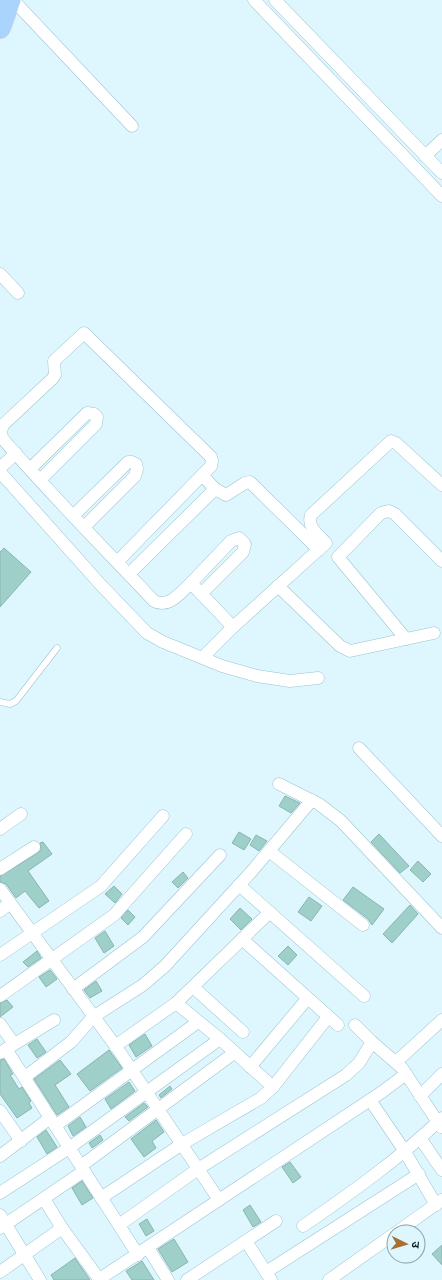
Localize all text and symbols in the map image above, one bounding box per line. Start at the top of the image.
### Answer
north arrow [386,1224,426,1264]
text: उ [409,1241,423,1249]

